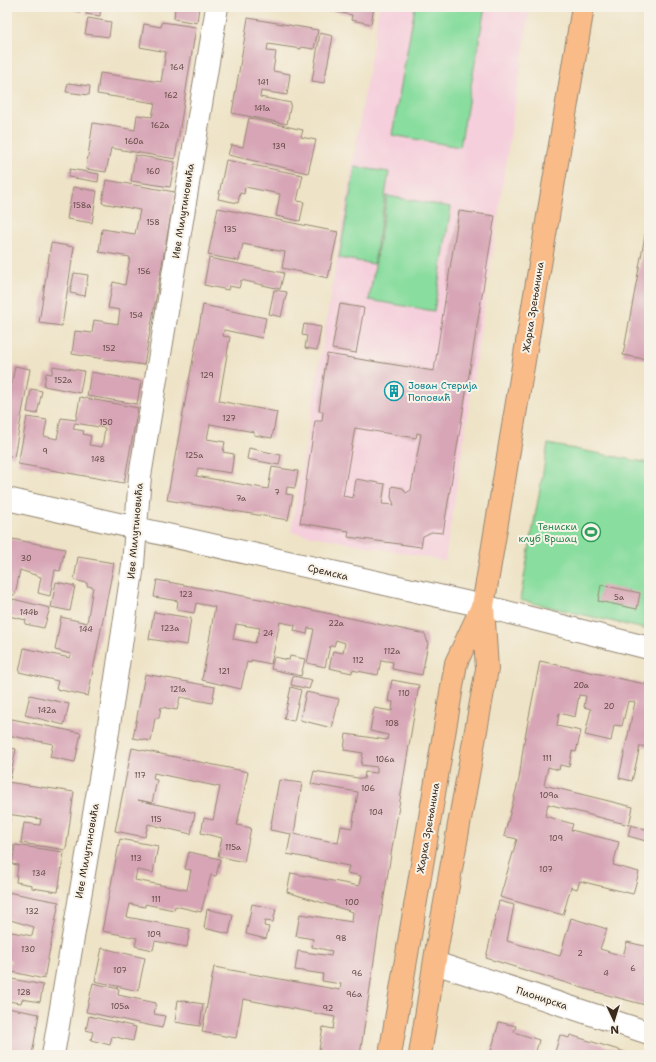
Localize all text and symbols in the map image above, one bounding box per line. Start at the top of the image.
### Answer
house number: 164 [170,62,184,73]
house number: 141 [257,77,269,88]
house number: 162 [164,90,178,101]
house number: 141a [254,103,270,114]
house number: 162a [151,120,169,131]
house number: 160a [125,136,143,147]
house number: 139 [272,141,286,152]
street label: Иве Милутиновића [169,162,197,260]
house number: 160 [146,166,160,177]
house number: 158a [73,200,91,211]
house number: 158 [146,217,160,228]
house number: 135 [223,224,237,235]
street label: Жарка Зрењанина [519,260,547,353]
house number: 156 [137,266,151,277]
house number: 154 [129,310,143,321]
house number: 152 [102,343,116,354]
house number: 129 [200,370,214,381]
house number: 152a [54,375,72,386]
place label: Јован Стерија Поповић [408,379,478,404]
building icon: Јован Стерија Поповић [383,380,405,402]
house number: 127 [222,413,236,424]
house number: 150 [99,417,113,428]
house number: 9 [42,446,48,457]
house number: 125a [185,450,203,461]
house number: 148 [91,454,105,465]
street label: Иве Милутиновића [124,482,146,580]
house number: 7 [274,487,280,498]
house number: 7a [236,493,246,504]
place label: Тениски клуб Вршац [518,520,577,545]
sports icon: Тениски клуб Вршац [580,521,602,543]
house number: 30 [20,553,32,564]
street label: Сремска [306,561,350,583]
house number: 123 [179,589,193,600]
house number: 5a [614,592,624,603]
house number: 144b [20,607,39,618]
house number: 22a [328,618,344,629]
house number: 123a [161,623,179,634]
house number: 144 [79,624,93,635]
house number: 24 [263,628,274,639]
house number: 112a [384,646,400,657]
house number: 112 [352,655,364,666]
house number: 121 [218,666,230,677]
house number: 20a [573,680,589,691]
house number: 121a [170,684,186,695]
house number: 110 [398,688,410,699]
house number: 20 [604,701,614,712]
house number: 142a [38,705,56,716]
house number: 108 [385,718,399,729]
house number: 111 [542,753,552,764]
house number: 106a [375,754,395,765]
house number: 117 [134,770,146,781]
street label: Жарка Зрењанина [414,781,442,874]
house number: 106 [361,783,375,794]
house number: 109a [540,790,558,801]
street label: Иве Милутиновића [72,802,102,900]
house number: 104 [369,807,383,818]
house number: 115 [150,814,162,825]
house number: 109 [549,833,563,844]
house number: 115a [225,842,241,853]
house number: 113 [130,853,142,864]
house number: 107 [539,864,553,875]
house number: 134 [32,868,46,879]
house number: 111 [151,894,161,905]
house number: 100 [345,897,359,908]
house number: 132 [25,906,39,917]
house number: 109 [147,929,161,940]
house number: 98 [335,933,347,944]
house number: 130 [21,944,35,955]
house number: 2 [577,948,583,959]
house number: 6 [630,963,636,974]
house number: 107 [113,965,127,976]
house number: 96 [351,968,363,979]
house number: 4 [603,968,609,979]
street label: Пионирска [515,984,570,1013]
house number: 128 [17,987,31,998]
house number: 96a [346,989,362,1000]
north arrow [594,1000,634,1040]
house number: 105a [111,1001,129,1012]
house number: 92 [323,1003,334,1014]
text: N [610,1022,620,1037]

